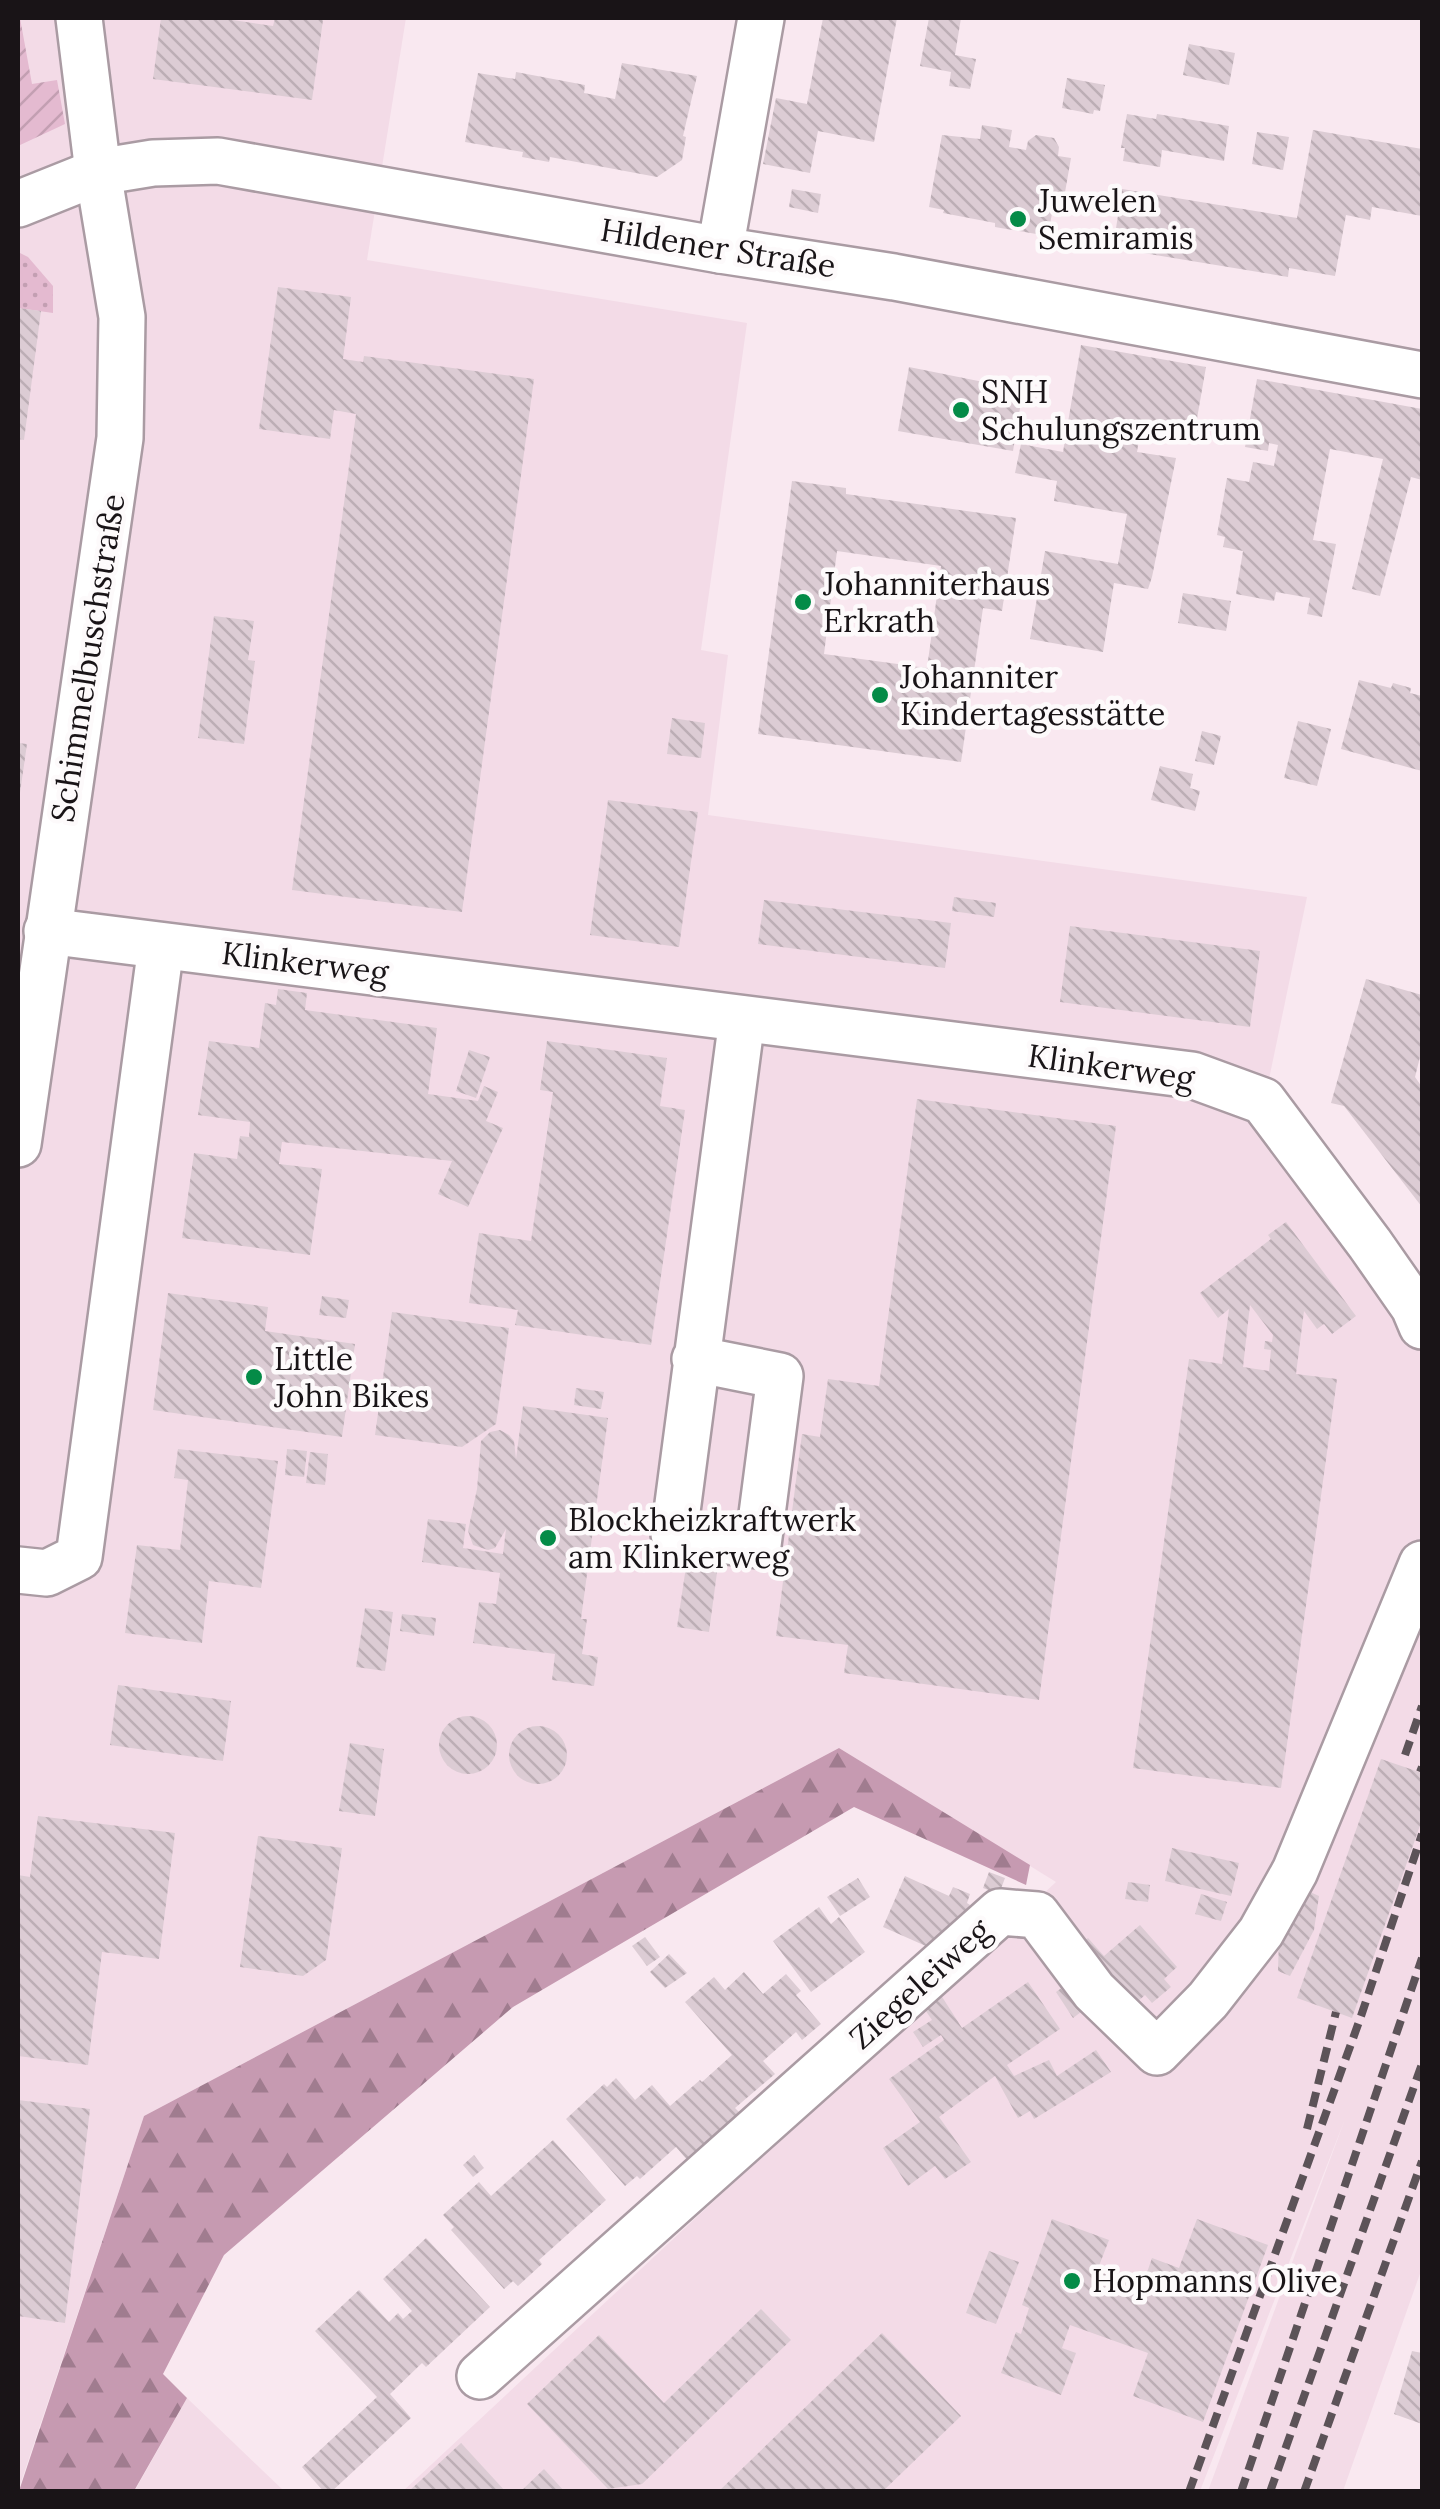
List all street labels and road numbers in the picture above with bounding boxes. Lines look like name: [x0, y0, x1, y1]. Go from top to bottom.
street label: Hildener Straße: [598, 209, 839, 286]
street label: Schimmelbuschstraße: [41, 491, 134, 825]
street label: Klinkerweg: [219, 932, 392, 993]
street label: Klinkerweg: [1025, 1035, 1198, 1099]
street label: Ziegeleiweg: [841, 1909, 1000, 2058]

